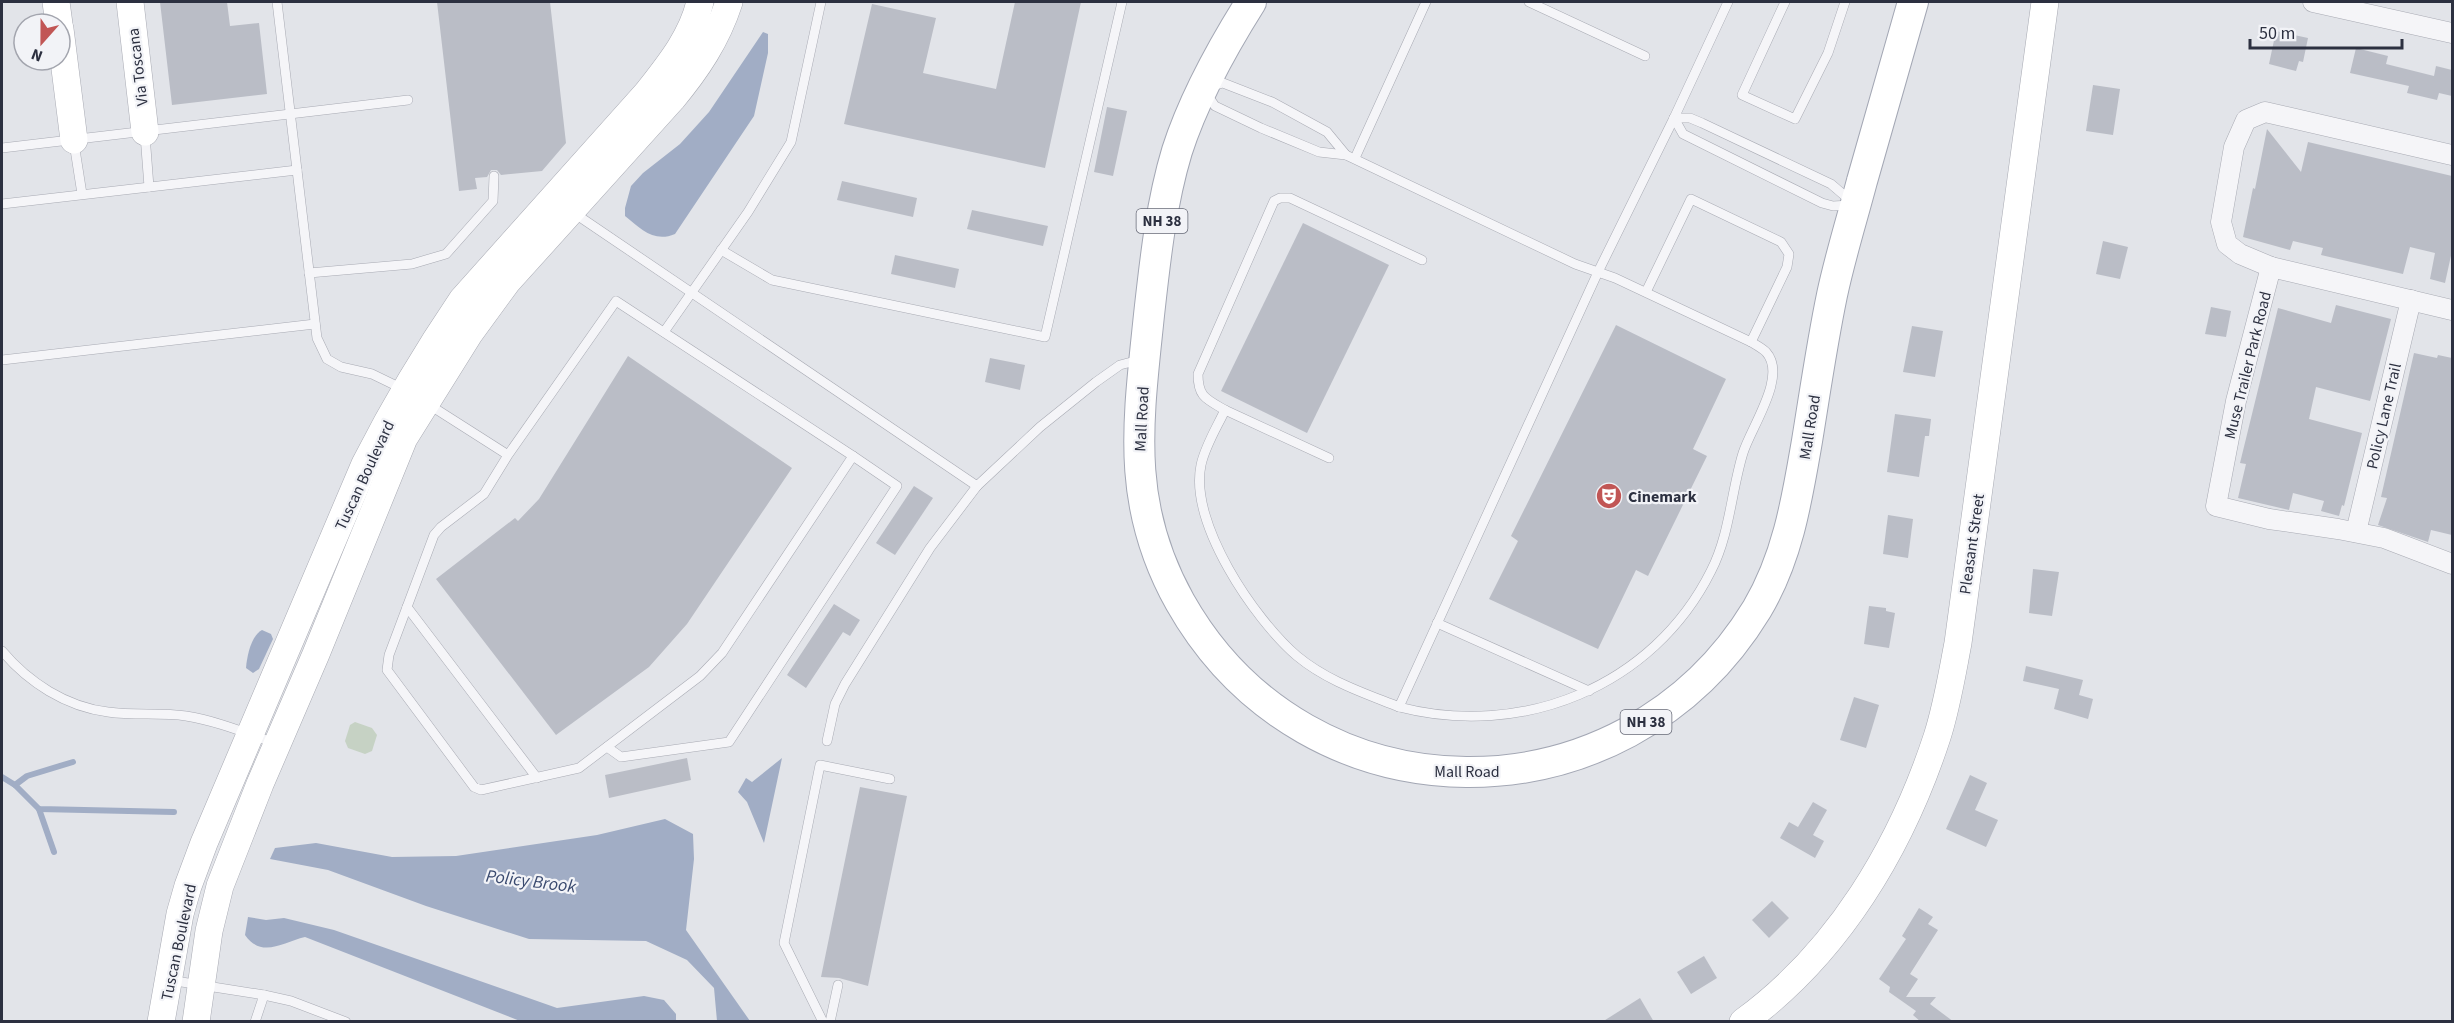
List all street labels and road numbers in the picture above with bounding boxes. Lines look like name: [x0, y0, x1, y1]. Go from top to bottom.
street label: Via Toscana: [122, 27, 154, 107]
road number: NH 38: [1136, 209, 1188, 233]
street label: Muse Trailer Park Road: [2219, 289, 2277, 441]
street label: Policy Lane Trail: [2361, 361, 2407, 471]
street label: Mall Road: [1129, 386, 1155, 452]
street label: Mall Road: [1794, 393, 1826, 461]
street label: Tuscan Boulevard: [330, 417, 400, 534]
street label: Pleasant Street: [1954, 492, 1990, 596]
road number: NH 38: [1620, 710, 1672, 734]
street label: Mall Road: [1434, 761, 1500, 783]
street label: Tuscan Boulevard: [156, 882, 202, 1003]

